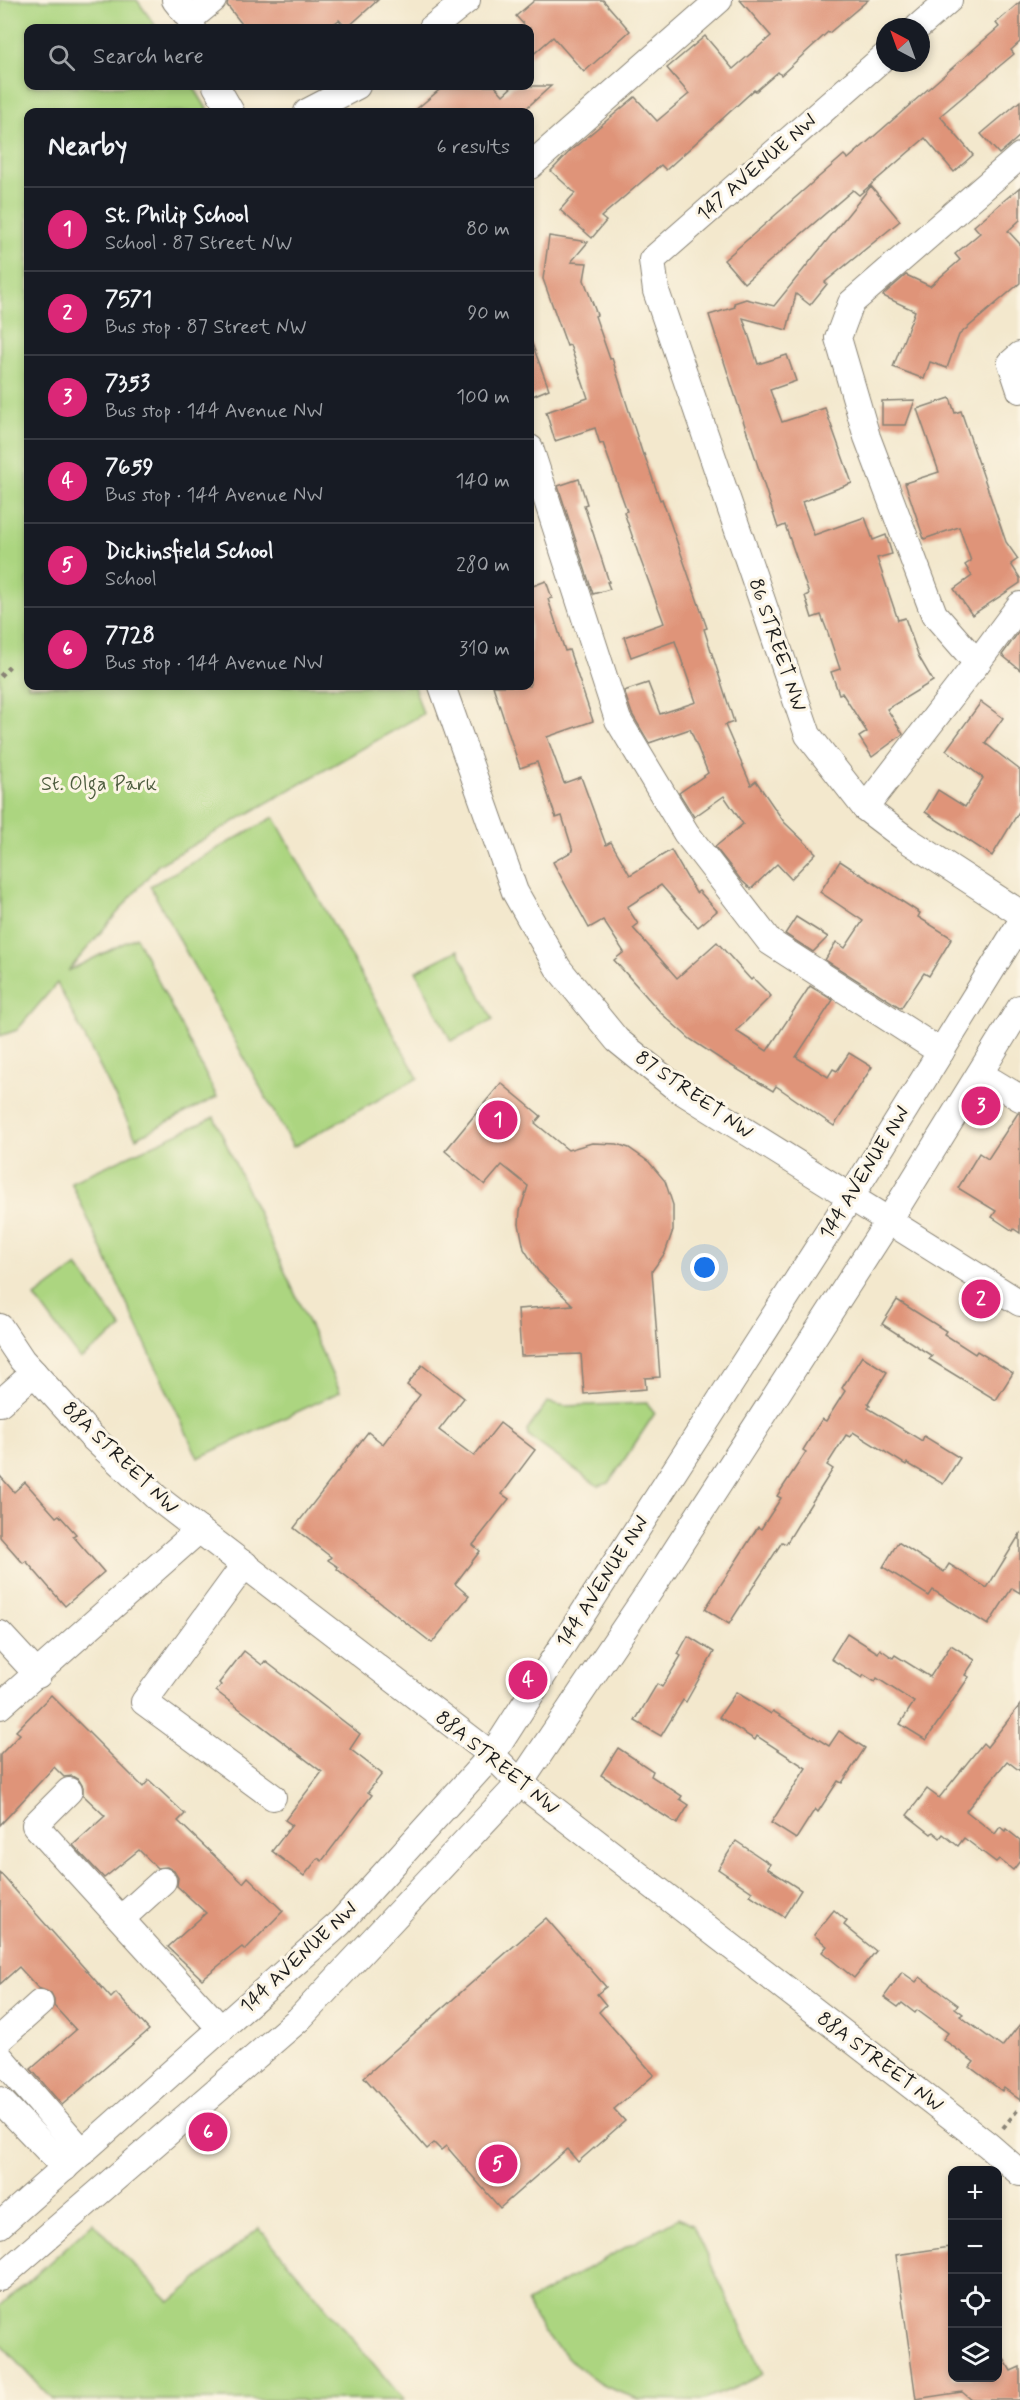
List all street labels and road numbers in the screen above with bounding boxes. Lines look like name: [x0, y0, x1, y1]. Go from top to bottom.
street label: 147 AVENUE NW: [691, 108, 823, 228]
street label: 86 STREET NW: [742, 575, 812, 715]
street label: 87 STREET NW: [630, 1044, 758, 1146]
street label: 144 AVENUE NW: [813, 1101, 917, 1244]
street label: 88A STREET NW: [56, 1395, 184, 1521]
street label: 144 AVENUE NW: [550, 1511, 656, 1653]
street label: 88A STREET NW: [429, 1705, 565, 1821]
street label: 144 AVENUE NW: [234, 1896, 364, 2020]
street label: 88A STREET NW: [811, 2005, 949, 2119]

